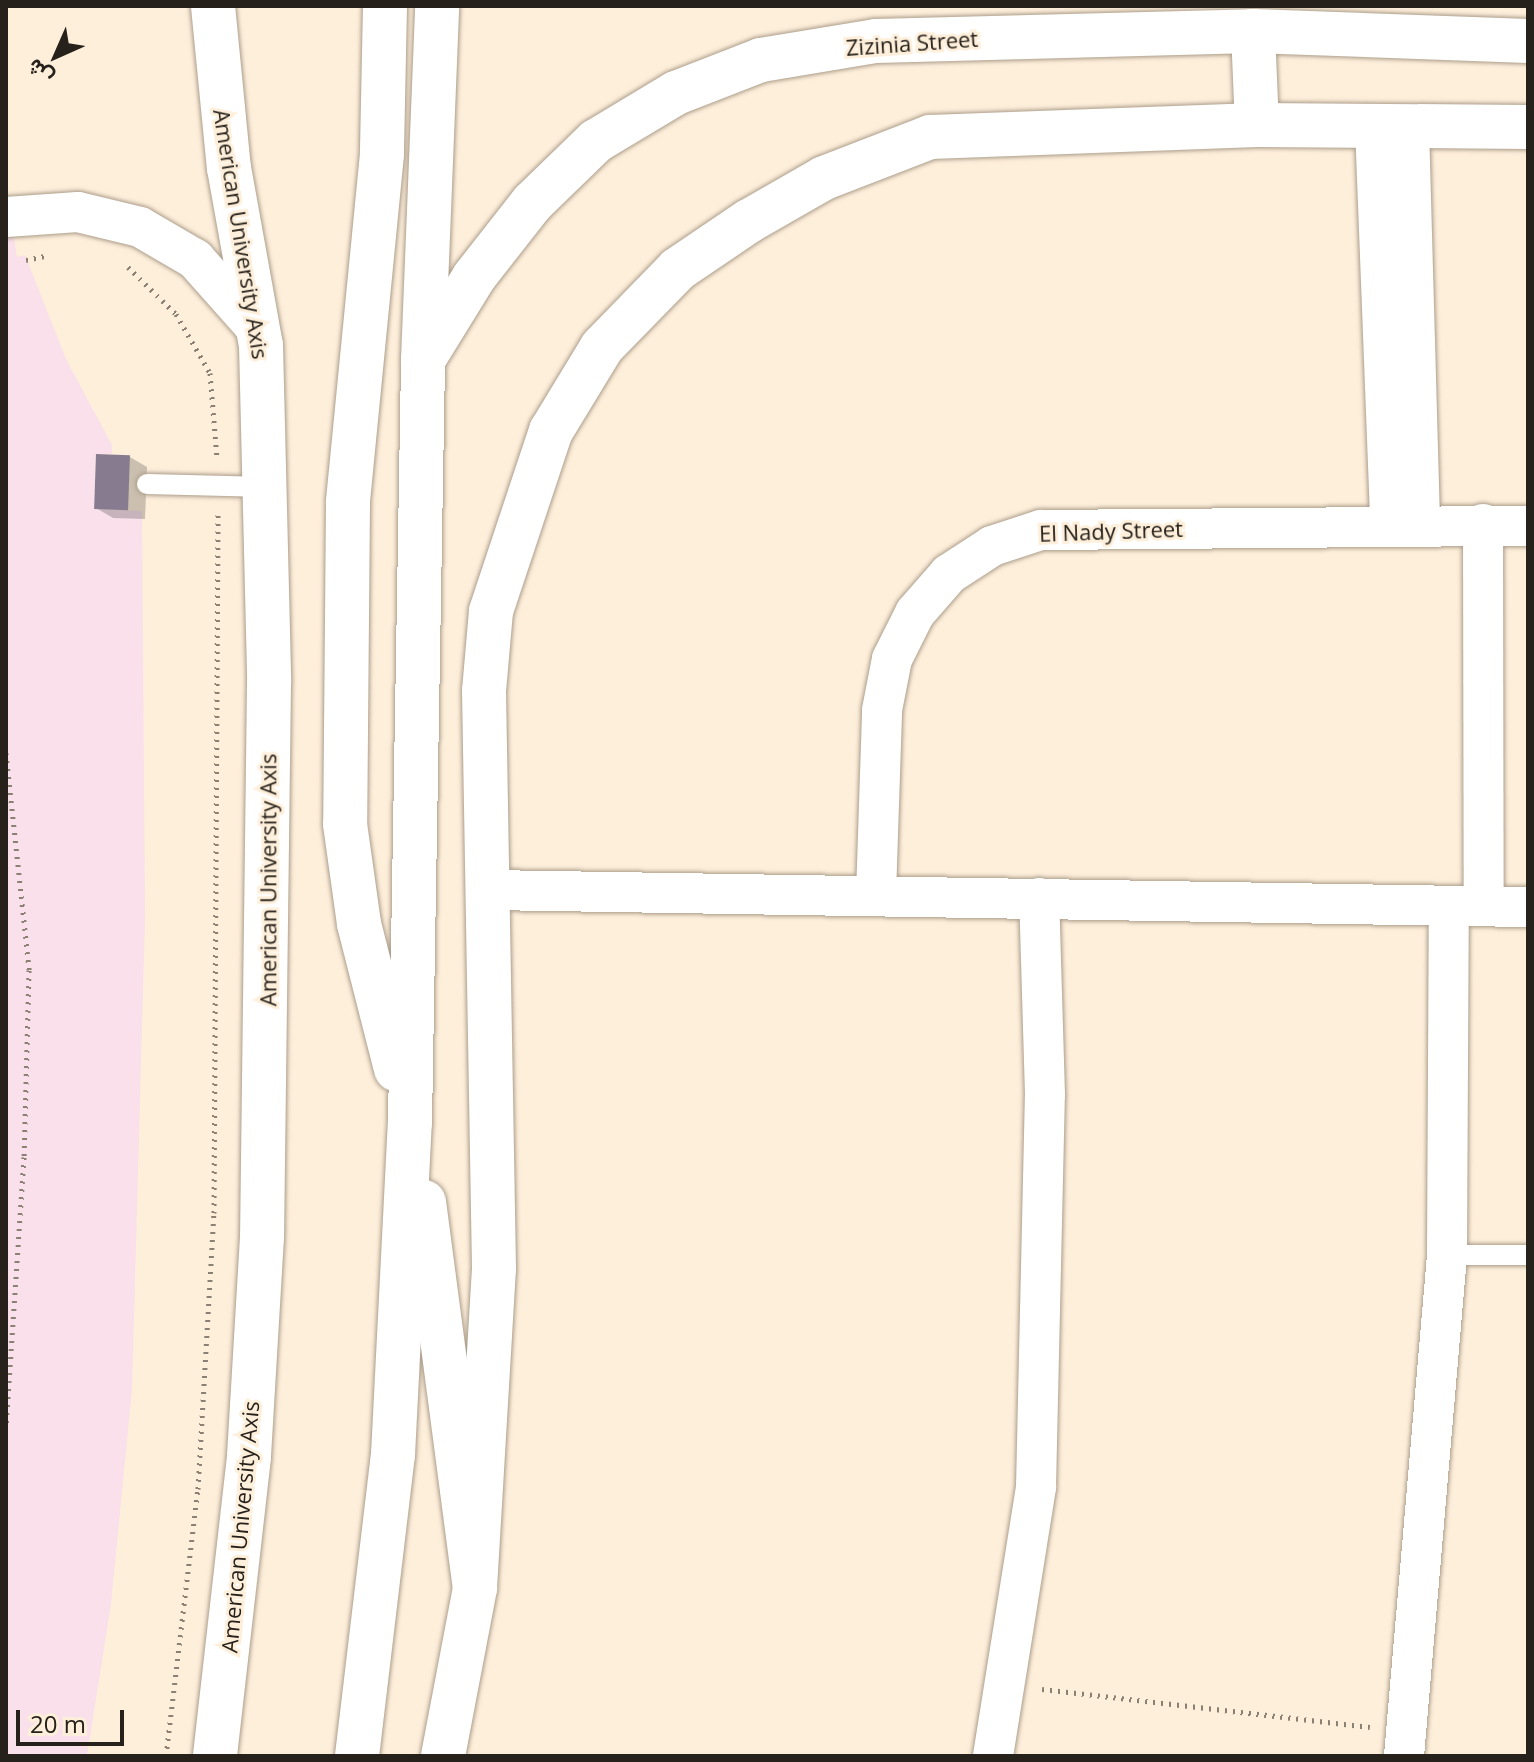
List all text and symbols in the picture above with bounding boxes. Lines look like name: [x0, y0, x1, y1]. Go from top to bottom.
north arrow: [16, 16, 96, 96]
street label: Zizinia Street: [845, 25, 979, 61]
text: ش: [19, 53, 59, 93]
street label: American University Axis: [208, 107, 274, 361]
street label: El Nady Street: [1039, 515, 1183, 547]
street label: American University Axis: [255, 754, 281, 1006]
street label: American University Axis: [216, 1400, 264, 1654]
scale bar: [20, 1694, 128, 1744]
text: 20 m: [30, 1707, 86, 1740]

